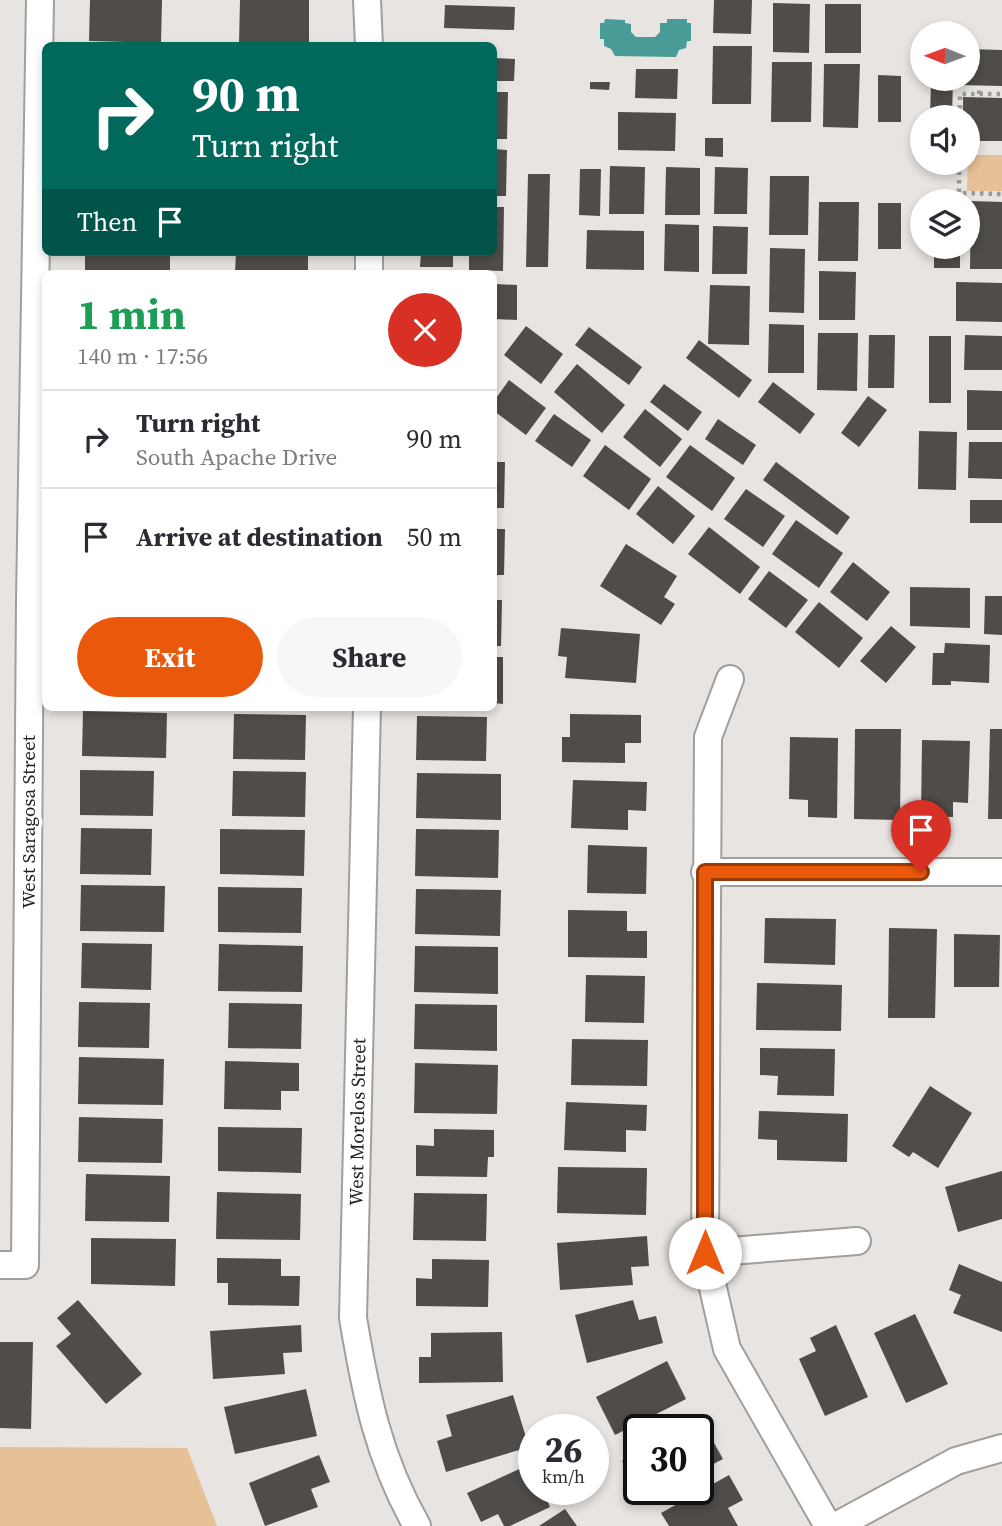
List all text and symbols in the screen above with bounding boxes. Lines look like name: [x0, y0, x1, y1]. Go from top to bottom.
north arrow: [910, 21, 980, 91]
map controls: [910, 21, 980, 259]
text: 90 m: [192, 60, 300, 127]
icon: right: [77, 70, 168, 161]
button: sound: [910, 105, 980, 175]
text: Turn right: [192, 124, 338, 168]
button: layers: [910, 189, 980, 259]
icon: arrive: [151, 203, 189, 241]
text: Then: [77, 204, 137, 240]
text: 1 min: [77, 285, 186, 343]
button: close: [388, 293, 462, 367]
text: 140 m · 17:56: [77, 340, 208, 372]
text: Turn right: [136, 405, 260, 441]
icon: right: [77, 420, 115, 458]
text: 90 m: [407, 421, 462, 457]
text: South Apache Drive: [136, 441, 337, 473]
icon: arrive: [77, 518, 115, 556]
text: Arrive at destination: [136, 519, 383, 555]
text: 50 m: [407, 519, 462, 555]
button: Exit: [77, 617, 263, 697]
button: Share: [277, 617, 462, 697]
street label: West Saragosa Street: [15, 734, 41, 909]
pin: [891, 800, 951, 872]
icon: arrive: [902, 811, 940, 849]
street label: West Morelos Street: [343, 1037, 371, 1206]
position arrow: [668, 1216, 742, 1290]
speed limit sign: 30: [623, 1414, 714, 1505]
text: 26: [545, 1426, 582, 1474]
text: km/h: [542, 1464, 585, 1489]

